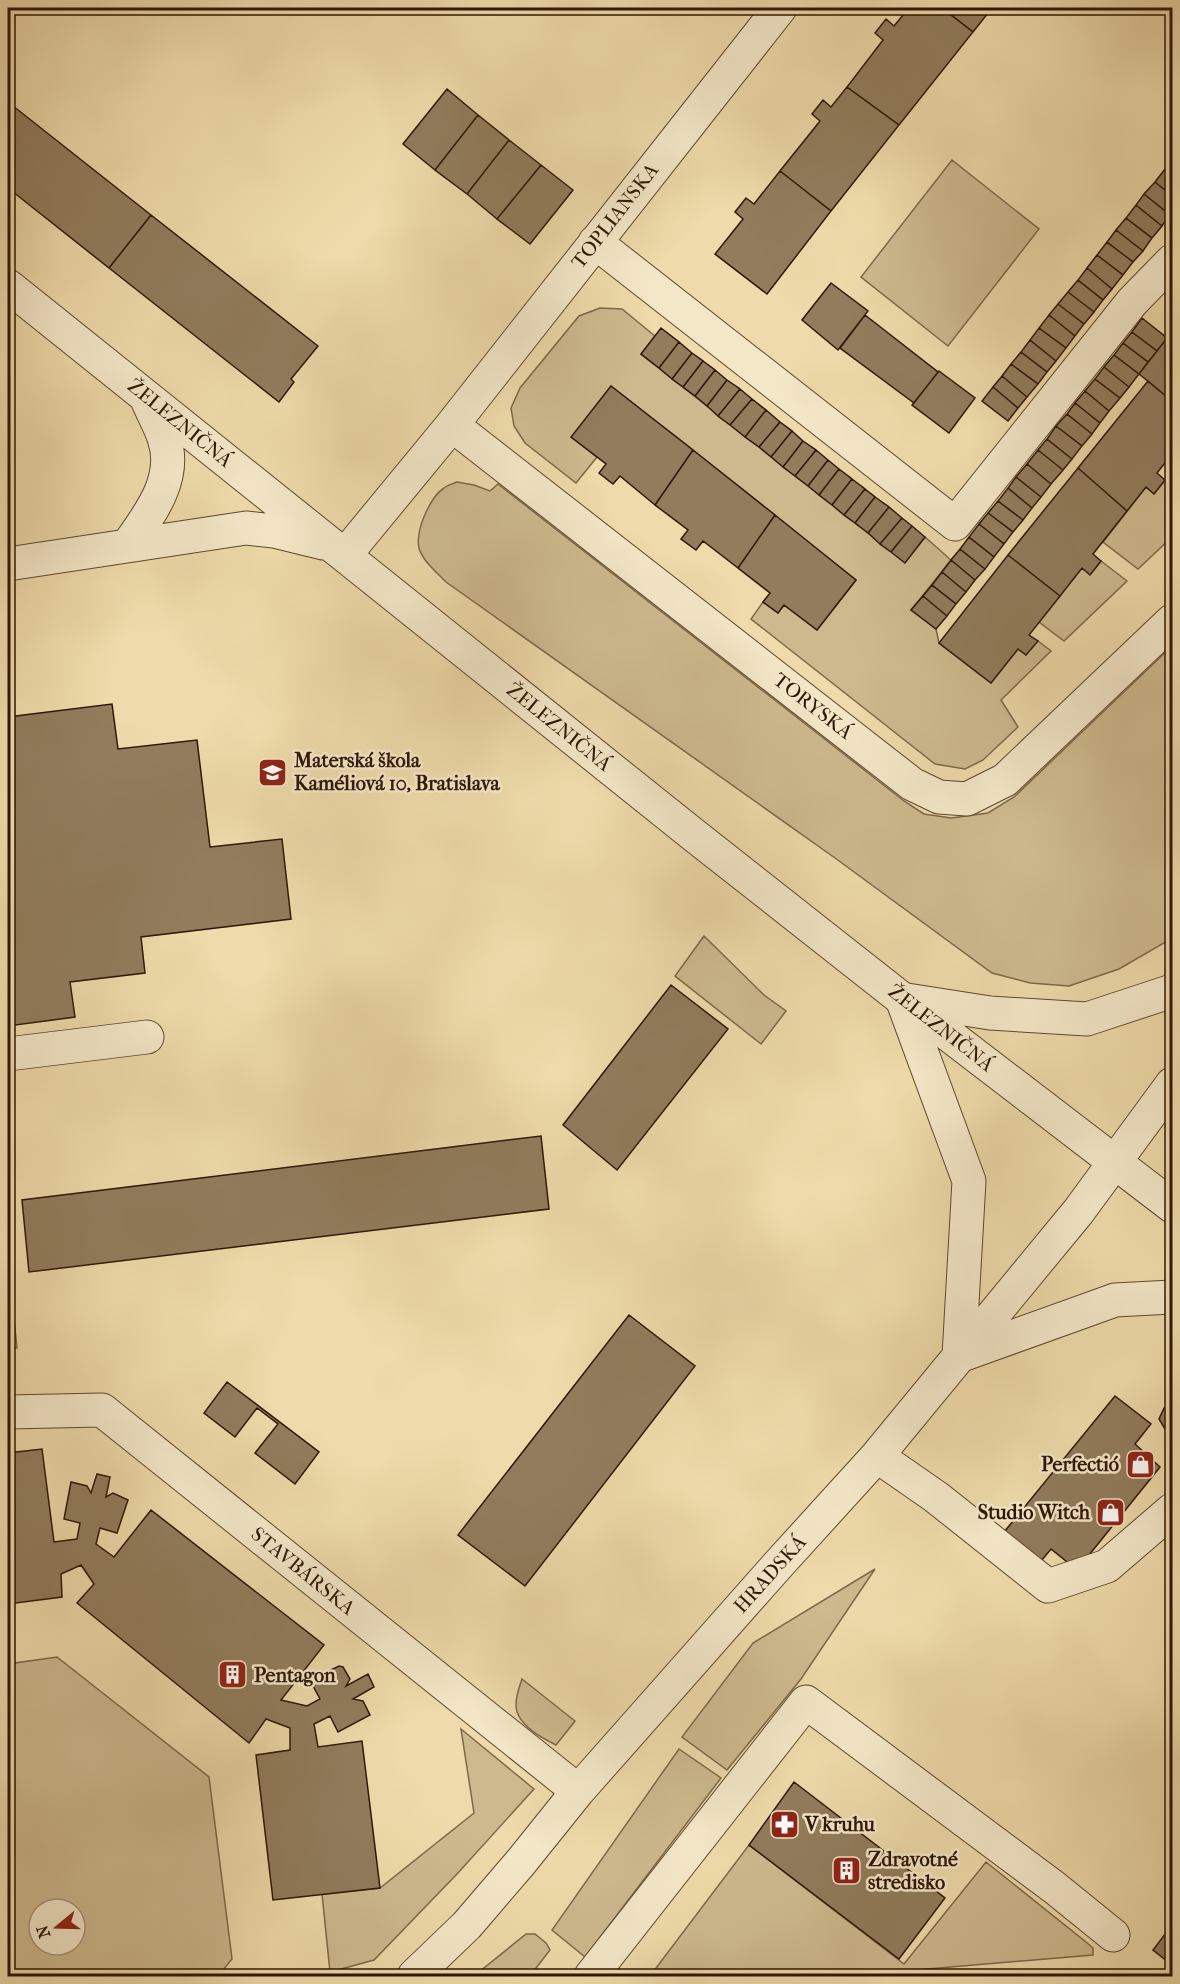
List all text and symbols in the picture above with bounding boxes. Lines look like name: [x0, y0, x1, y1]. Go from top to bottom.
street label: TOPLIANSKA: [567, 158, 664, 273]
street label: ŽELEZNIČNÁ: [123, 373, 238, 473]
street label: TORYSKÁ: [769, 667, 858, 745]
street label: ŽELEZNIČNÁ: [502, 677, 617, 777]
place label: Materská škola Kaméliová 10, Bratislava: [293, 749, 501, 795]
school or university icon: Materská škola Kaméliová 10, Bratislava: [257, 756, 289, 788]
street label: ŽELEZNIČNÁ: [884, 979, 1000, 1077]
shop icon: Perfectió: [1124, 1448, 1156, 1480]
place label: Perfectió: [1041, 1453, 1119, 1476]
shop icon: Studio Witch: [1095, 1496, 1127, 1528]
place label: Studio Witch: [978, 1501, 1091, 1524]
street label: STAVBÁRSKA: [247, 1522, 361, 1620]
street label: HRADSKÁ: [728, 1529, 811, 1618]
building icon: Pentagon: [217, 1659, 249, 1691]
place label: Pentagon: [254, 1664, 336, 1687]
pharmacy icon: V kruhu: [768, 1808, 800, 1840]
place label: V kruhu: [804, 1813, 876, 1836]
place label: Zdravotné stredisko: [868, 1848, 958, 1894]
building icon: Zdravotné stredisko: [831, 1855, 863, 1887]
north arrow: [27, 1897, 87, 1957]
text: N: [32, 1922, 54, 1941]

